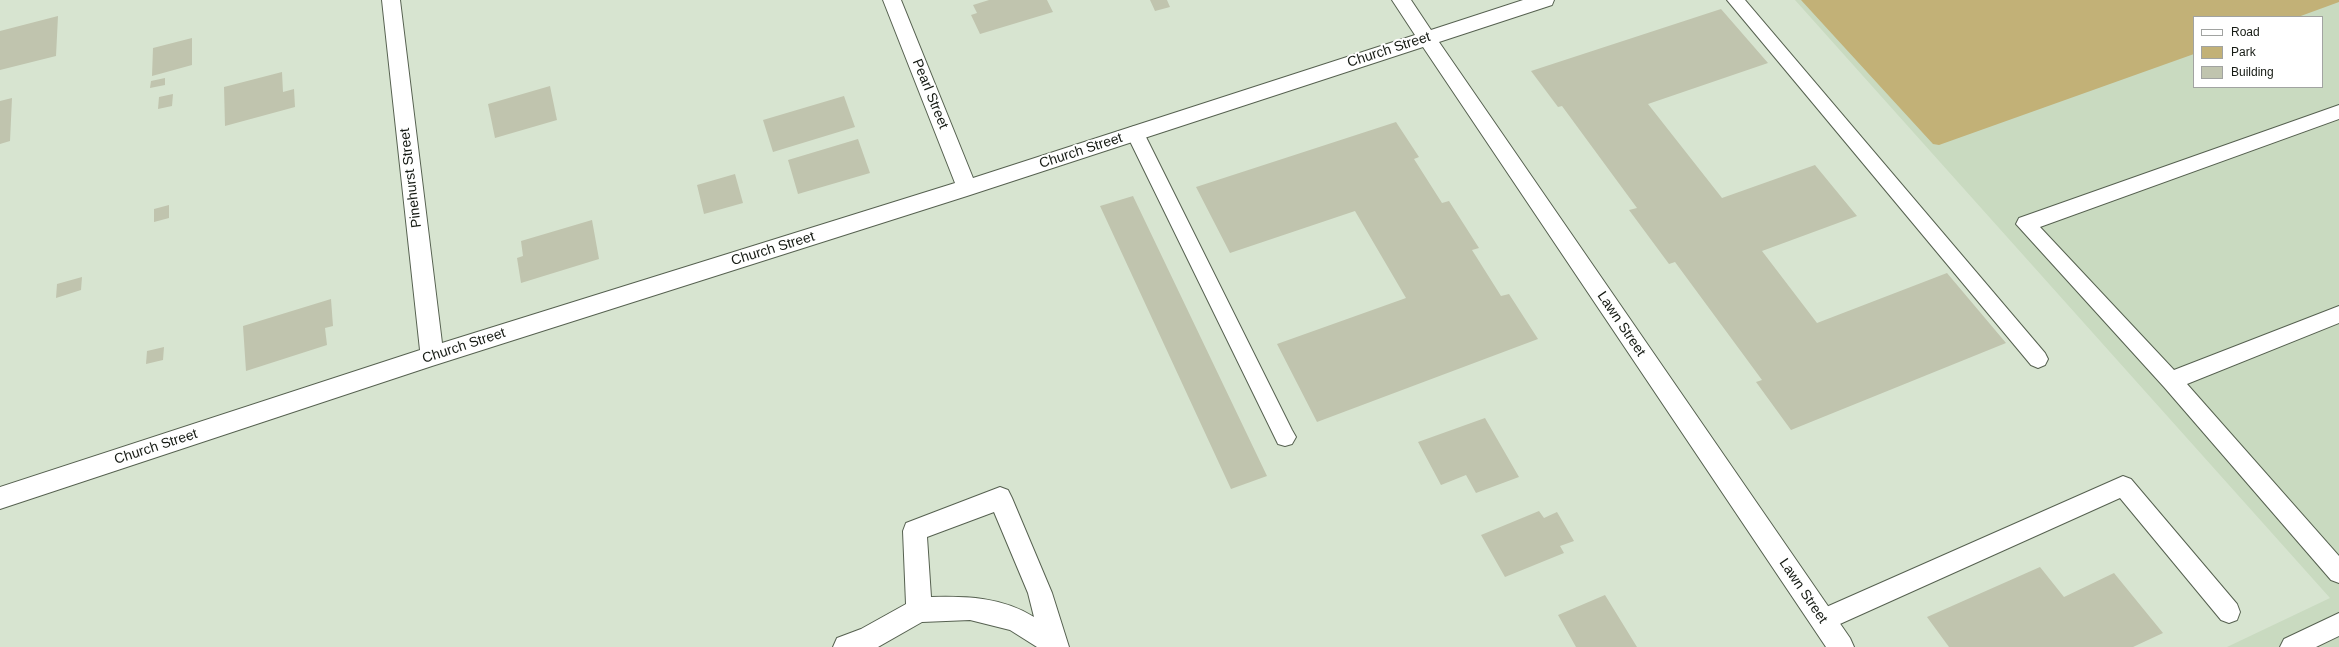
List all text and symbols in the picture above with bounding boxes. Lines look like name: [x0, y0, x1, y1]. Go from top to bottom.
legend: [2193, 16, 2323, 88]
text: Road: [2231, 25, 2260, 39]
street label: Church Street: [1345, 29, 1433, 71]
text: Park: [2231, 45, 2256, 59]
street label: Pearl Street: [908, 57, 952, 131]
text: Building: [2231, 65, 2274, 79]
street label: Pinehurst Street: [397, 127, 425, 229]
street label: Church Street: [1037, 130, 1125, 172]
street label: Church Street: [729, 228, 817, 270]
street label: Lawn Street: [1593, 288, 1649, 360]
street label: Church Street: [420, 325, 508, 367]
street label: Church Street: [112, 426, 200, 468]
street label: Lawn Street: [1775, 555, 1831, 627]

